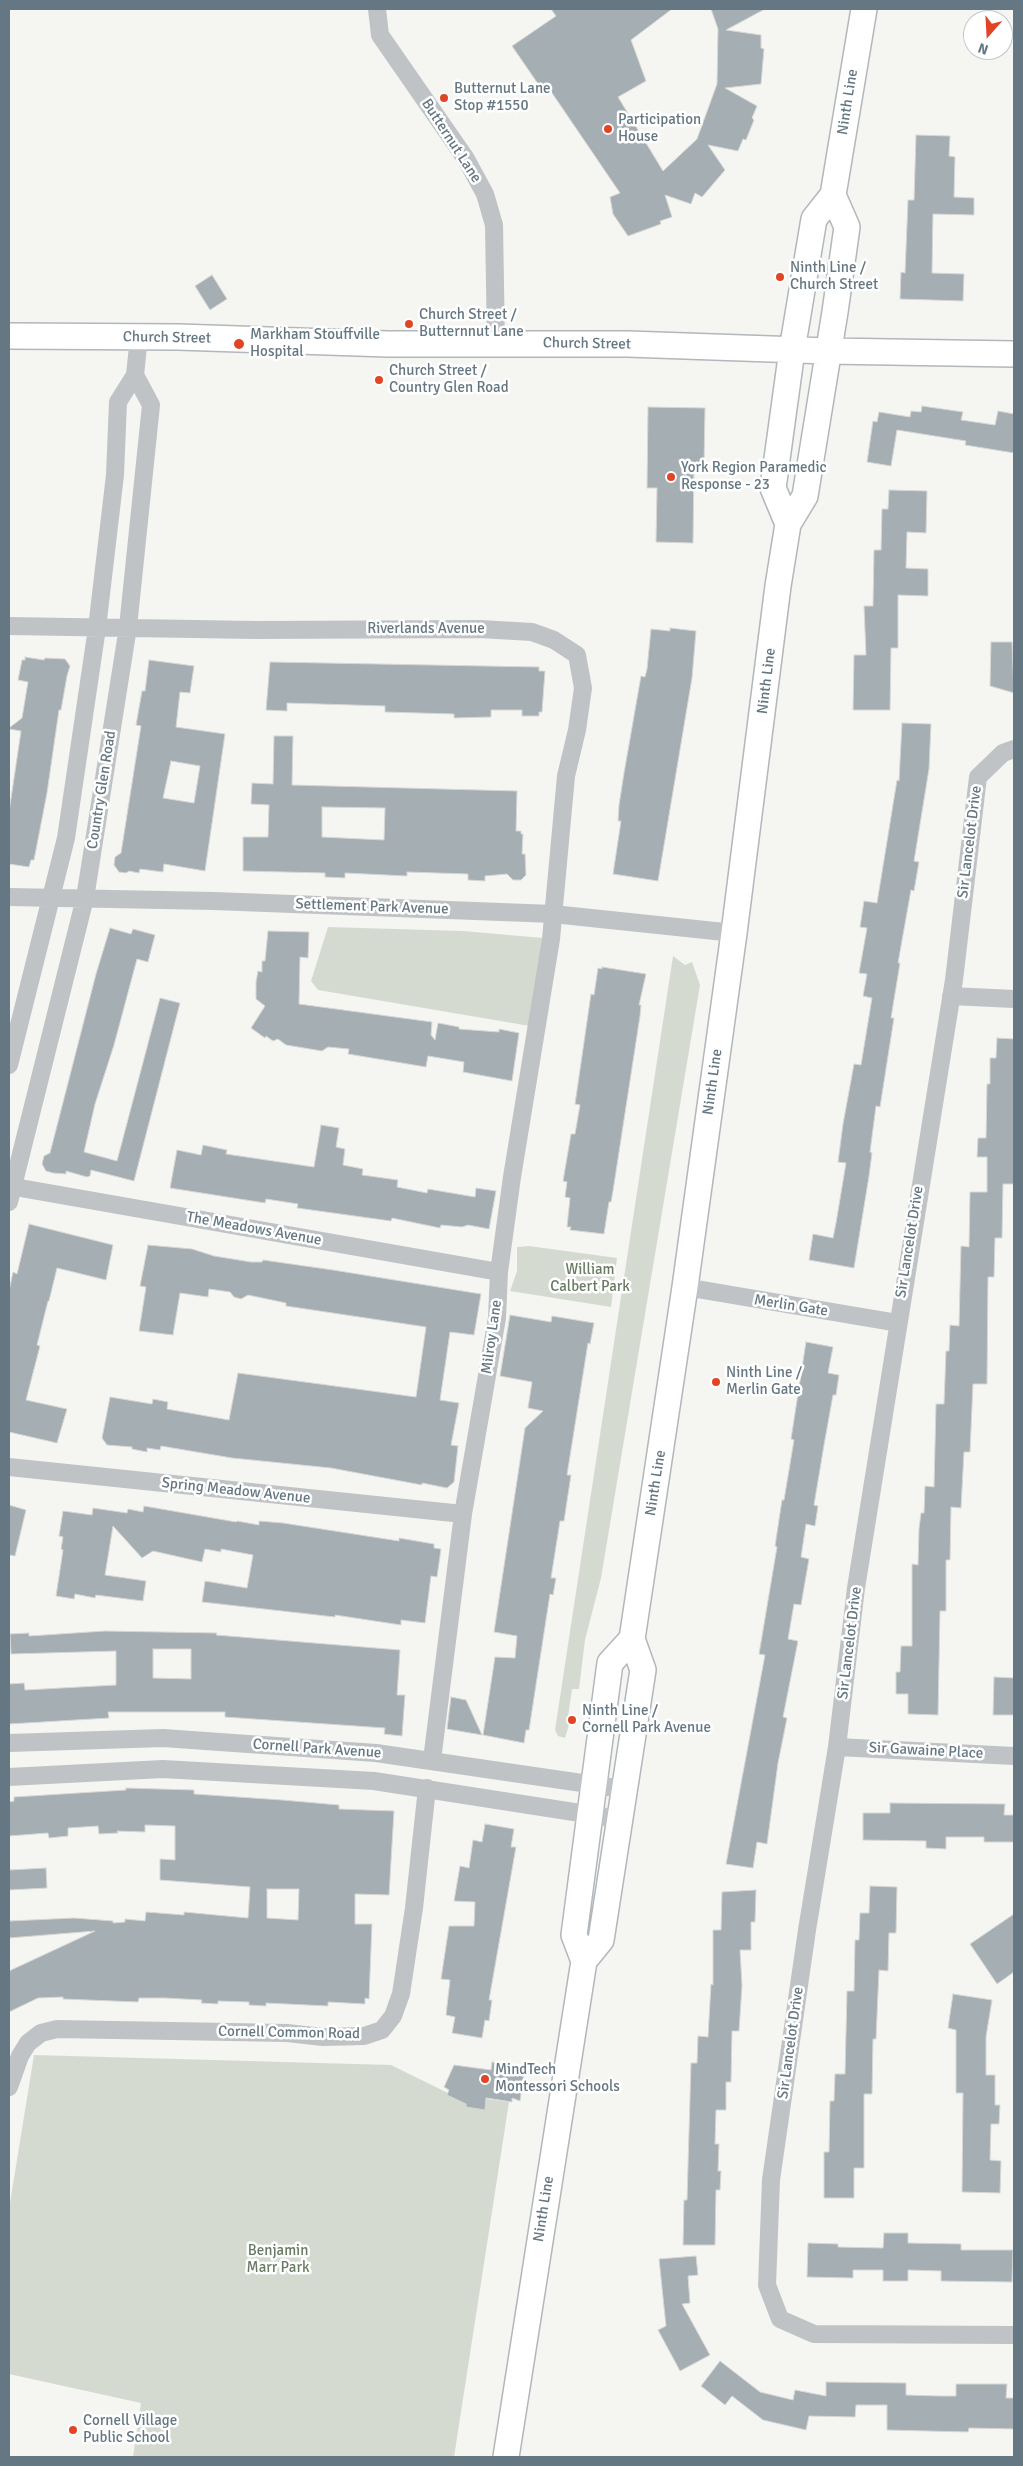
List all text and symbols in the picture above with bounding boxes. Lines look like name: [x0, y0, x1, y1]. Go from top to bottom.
north arrow: [963, 10, 1013, 60]
text: N: [976, 39, 991, 58]
street label: Ninth Line: [834, 68, 862, 136]
place label: Butternut Lane Stop #1550: [454, 80, 551, 115]
marker: Butternut Lane Stop #1550: [438, 92, 450, 104]
street label: Butternut Lane: [417, 96, 485, 186]
place label: Participation House: [618, 111, 701, 146]
marker: Participation House: [602, 123, 614, 135]
place label: Ninth Line / Church Street: [790, 259, 878, 294]
marker: Ninth Line / Church Street: [774, 271, 786, 283]
place label: Church Street / Butternnut Lane: [419, 306, 524, 341]
marker: Church Street / Butternnut Lane: [403, 318, 415, 330]
place label: Markham Stouffville Hospital: [250, 326, 380, 361]
street label: Church Street: [123, 328, 211, 348]
street label: Church Street: [543, 334, 631, 354]
marker: Markham Stouffville Hospital: [232, 337, 246, 351]
place label: Church Street / Country Glen Road: [389, 362, 509, 397]
marker: Church Street / Country Glen Road: [373, 374, 385, 386]
place label: York Region Paramedic Response - 23: [681, 459, 827, 494]
marker: York Region Paramedic Response - 23: [665, 471, 677, 483]
street label: Riverlands Avenue: [367, 620, 485, 638]
street label: Ninth Line: [754, 647, 780, 715]
street label: Country Glen Road: [84, 730, 120, 850]
street label: Sir Lancelot Drive: [954, 785, 986, 899]
street label: Settlement Park Avenue: [295, 895, 449, 919]
street label: Ninth Line: [699, 1048, 727, 1116]
street label: Sir Lancelot Drive: [892, 1185, 928, 1299]
street label: The Meadows Avenue: [185, 1208, 323, 1250]
park label: William Calbert Park: [550, 1261, 630, 1296]
street label: Merlin Gate: [753, 1291, 829, 1321]
street label: Milroy Lane: [478, 1299, 506, 1375]
place label: Ninth Line / Merlin Gate: [726, 1364, 802, 1399]
marker: Ninth Line / Merlin Gate: [710, 1376, 722, 1388]
street label: Ninth Line: [642, 1449, 670, 1517]
street label: Spring Meadow Avenue: [161, 1474, 311, 1508]
street label: Sir Lancelot Drive: [834, 1586, 866, 1700]
place label: Ninth Line / Cornell Park Avenue: [582, 1702, 711, 1737]
marker: Ninth Line / Cornell Park Avenue: [566, 1714, 578, 1726]
street label: Cornell Park Avenue: [252, 1736, 382, 1762]
street label: Sir Gawaine Place: [868, 1739, 984, 1763]
street label: Sir Lancelot Drive: [774, 1986, 808, 2100]
street label: Cornell Common Road: [218, 2023, 360, 2043]
place label: MindTech Montessori Schools: [495, 2061, 620, 2096]
marker: MindTech Montessori Schools: [479, 2073, 491, 2085]
street label: Ninth Line: [530, 2175, 558, 2243]
park label: Benjamin Marr Park: [247, 2242, 309, 2277]
place label: Cornell Village Public School: [83, 2412, 177, 2447]
marker: Cornell Village Public School: [67, 2424, 79, 2436]

